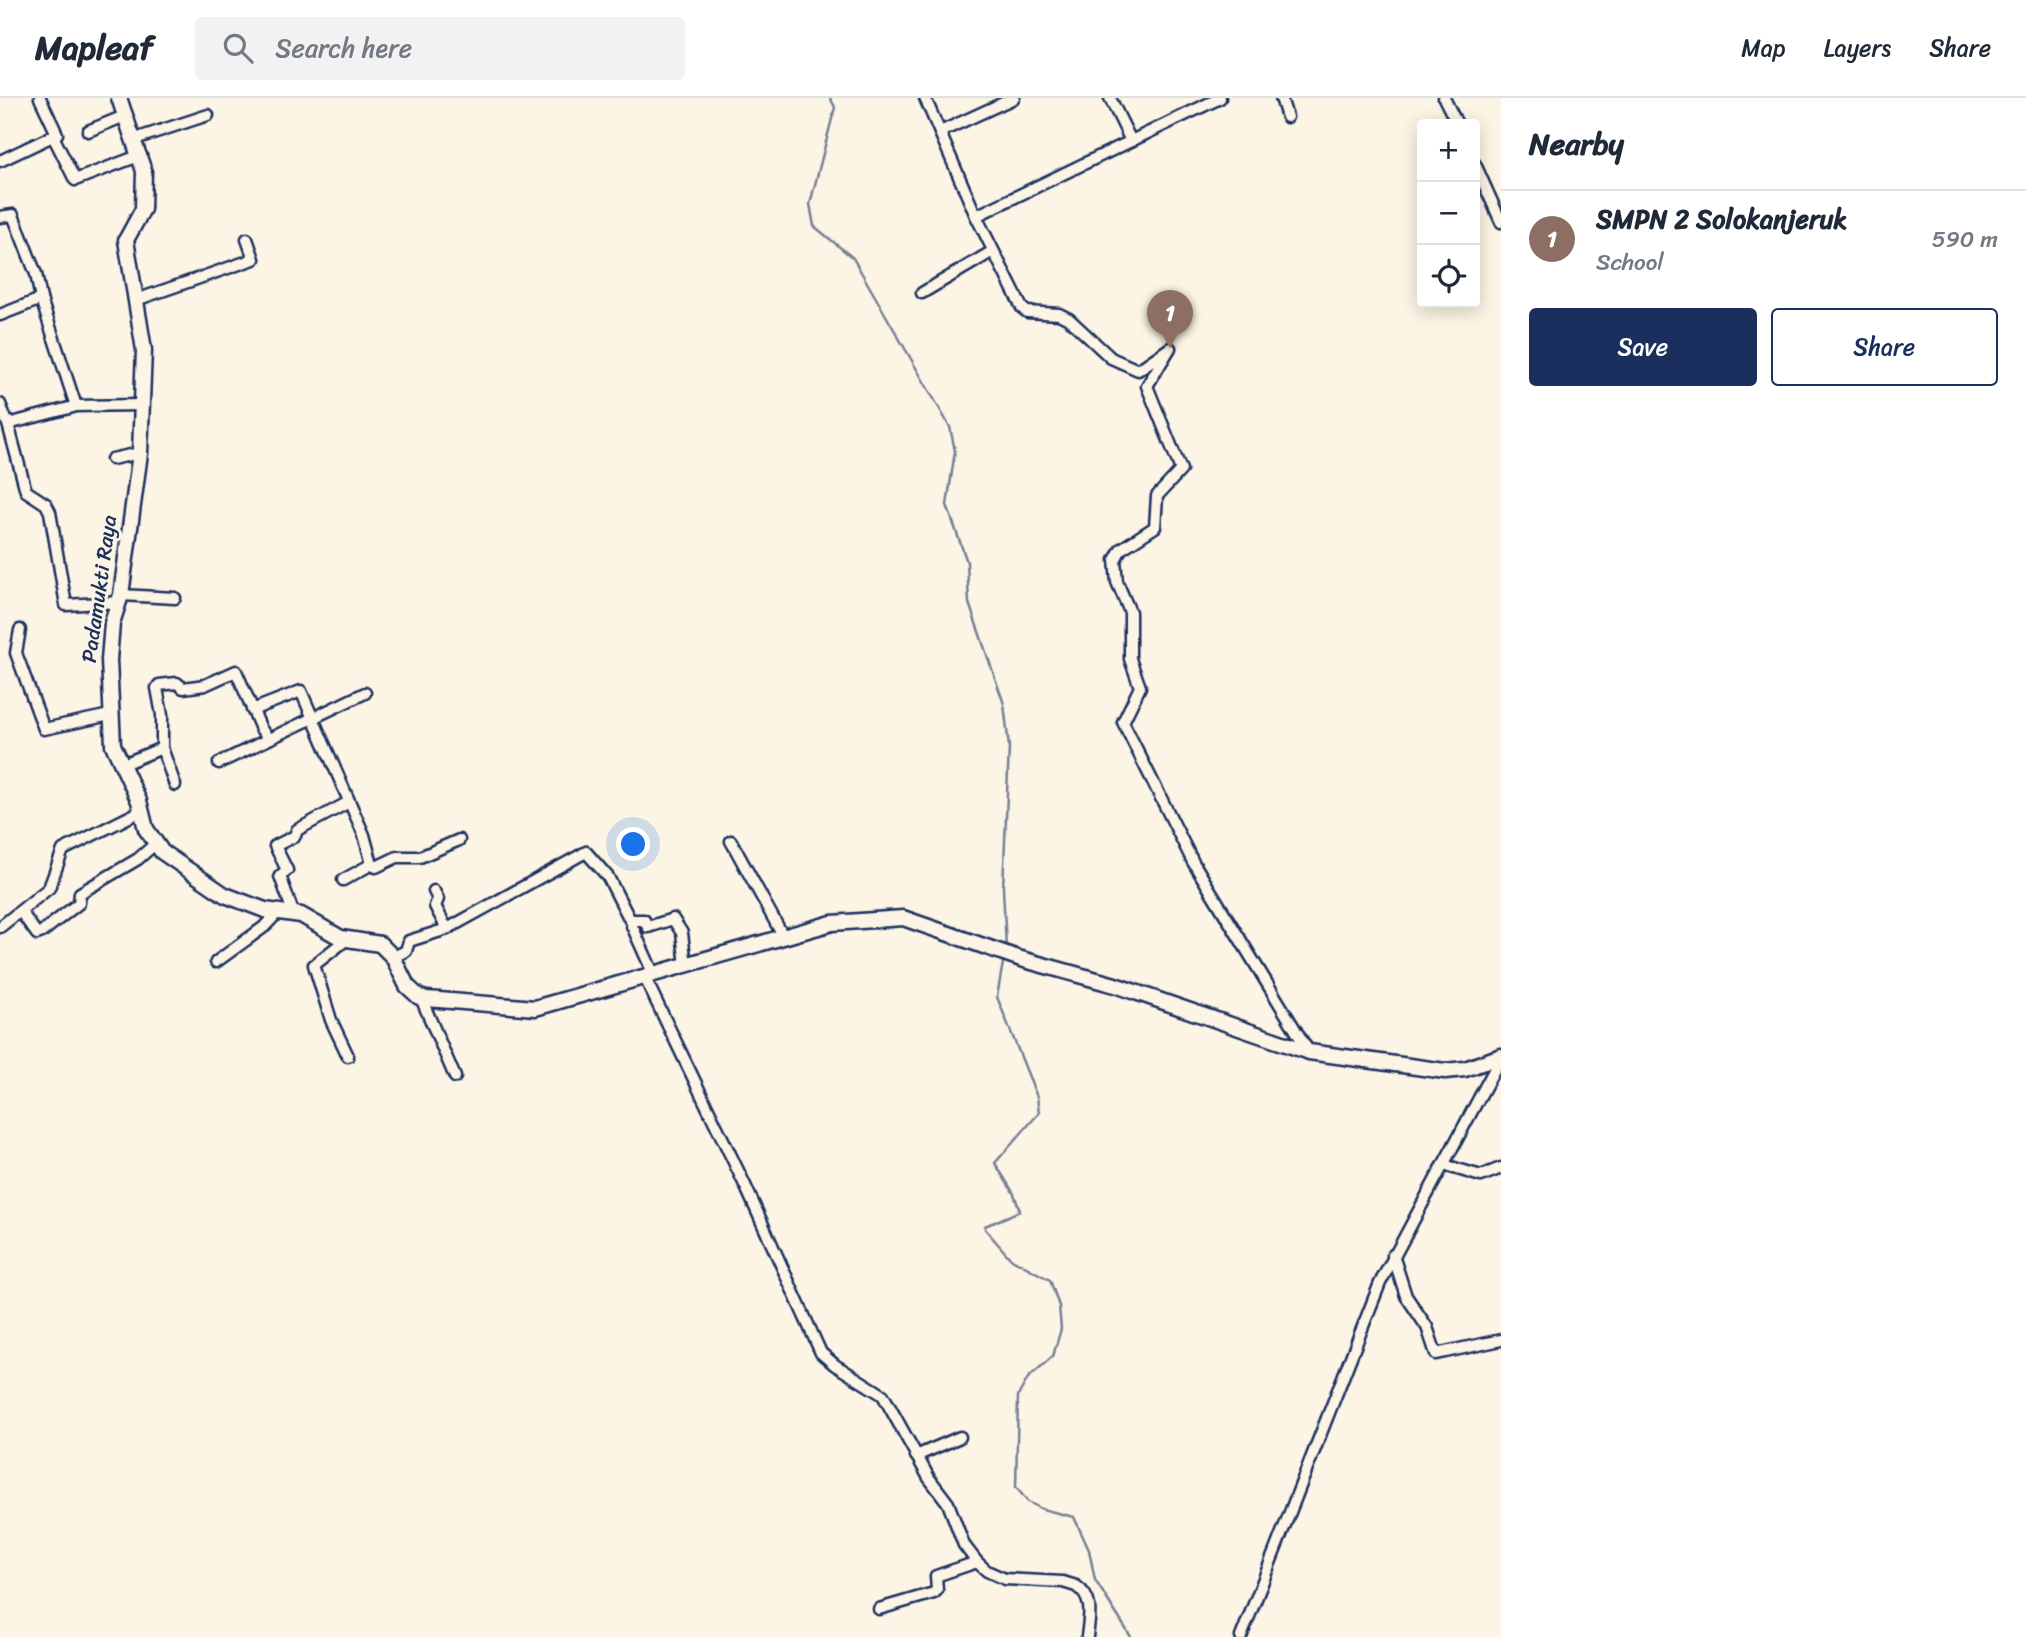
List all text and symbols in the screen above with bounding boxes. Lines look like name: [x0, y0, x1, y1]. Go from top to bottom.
search box: [195, 17, 685, 80]
text: Mapleaf: [35, 19, 153, 77]
text: Search here: [275, 25, 412, 71]
text: Map: [1741, 27, 1786, 69]
text: Layers: [1824, 27, 1891, 69]
text: Share: [1929, 27, 1991, 69]
icon: search: [219, 29, 257, 67]
text: Nearby: [1529, 117, 1624, 171]
map controls: [1417, 119, 1480, 308]
button: +: [1417, 119, 1480, 182]
button: −: [1417, 182, 1480, 245]
text: SMPN 2 Solokanjeruk: [1596, 196, 1847, 242]
text: 1: [1547, 219, 1557, 260]
text: 590 m: [1932, 219, 1998, 260]
text: School: [1596, 242, 1664, 283]
button: locate: [1417, 245, 1480, 308]
pin: 1: [1147, 290, 1193, 348]
button: Save: [1529, 308, 1757, 386]
button: Share: [1771, 308, 1998, 386]
street label: Padamukti Raya: [70, 512, 128, 665]
your location: [616, 827, 650, 861]

